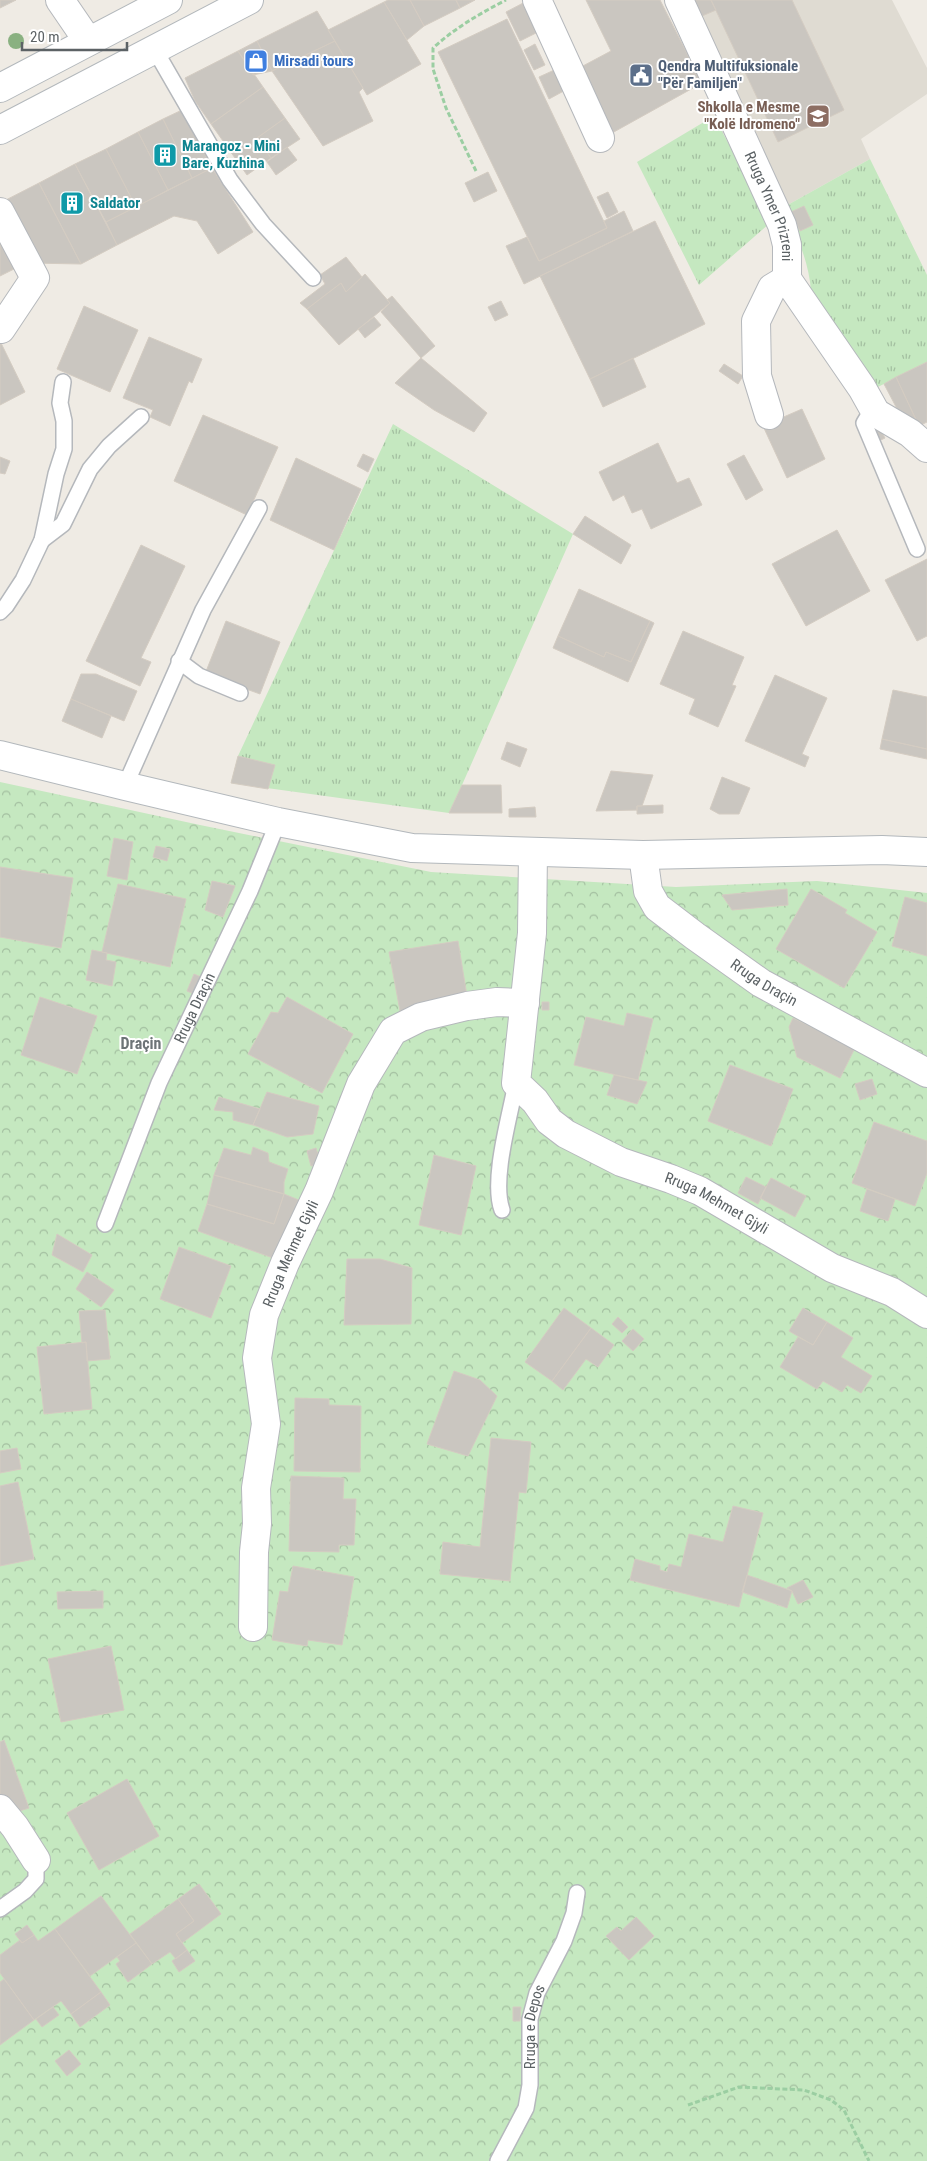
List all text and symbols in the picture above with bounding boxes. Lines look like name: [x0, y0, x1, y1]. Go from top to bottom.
scale bar: [22, 20, 128, 52]
text: 20 m: [30, 28, 60, 46]
shop icon: Mirsadi tours: [243, 48, 269, 74]
place label: Mirsadi tours: [274, 52, 354, 70]
place label: Qendra Multifuksionale "Për Familjen": [658, 57, 798, 92]
public building icon: Qendra Multifuksionale "Për Familjen": [628, 62, 654, 88]
place label: Shkolla e Mesme "Kolë Idromeno": [698, 98, 800, 133]
school or university icon: Shkolla e Mesme "Kolë Idromeno": [805, 103, 831, 129]
place label: Marangoz - Mini Bare, Kuzhina: [182, 137, 280, 172]
building icon: Marangoz - Mini Bare, Kuzhina: [152, 142, 178, 168]
street label: Rruga Ymer Prizreni: [741, 149, 796, 261]
building icon: Saldator: [59, 190, 85, 216]
place label: Saldator: [90, 194, 140, 212]
street label: Rruga Draçin: [727, 955, 801, 1010]
street label: Rruga Draçin: [170, 970, 219, 1046]
district label: Draçin: [121, 1034, 162, 1053]
street label: Rruga Mehmet Gjyli: [662, 1169, 772, 1238]
street label: Rruga Mehmet Gjyli: [259, 1197, 322, 1310]
street label: Rruga e Depos: [521, 1981, 549, 2069]

